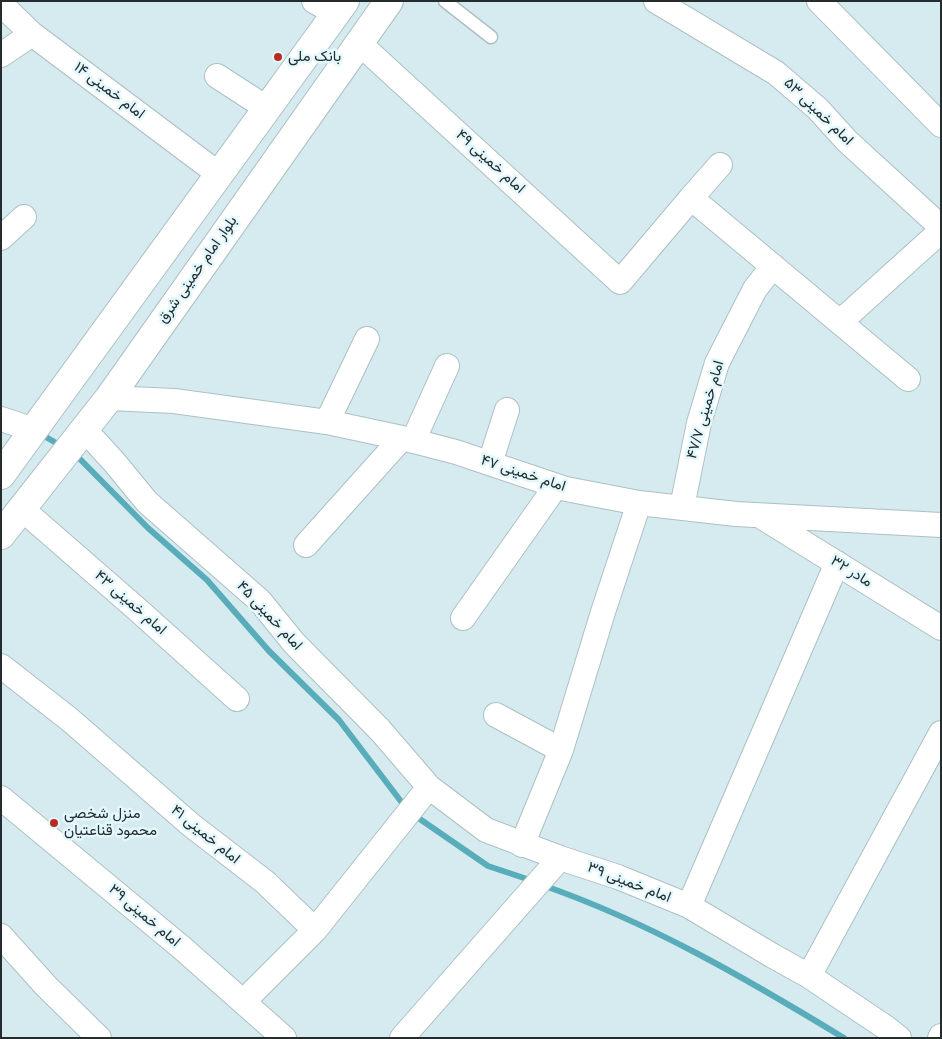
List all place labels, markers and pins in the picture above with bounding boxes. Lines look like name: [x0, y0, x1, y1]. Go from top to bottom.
place label: بانک ملی: [288, 48, 341, 66]
marker: بانک ملی: [272, 51, 284, 63]
place label: منزل شخصی محمود قناعتیان: [64, 805, 157, 840]
marker: منزل شخصی محمود قناعتیان: [48, 817, 60, 829]

